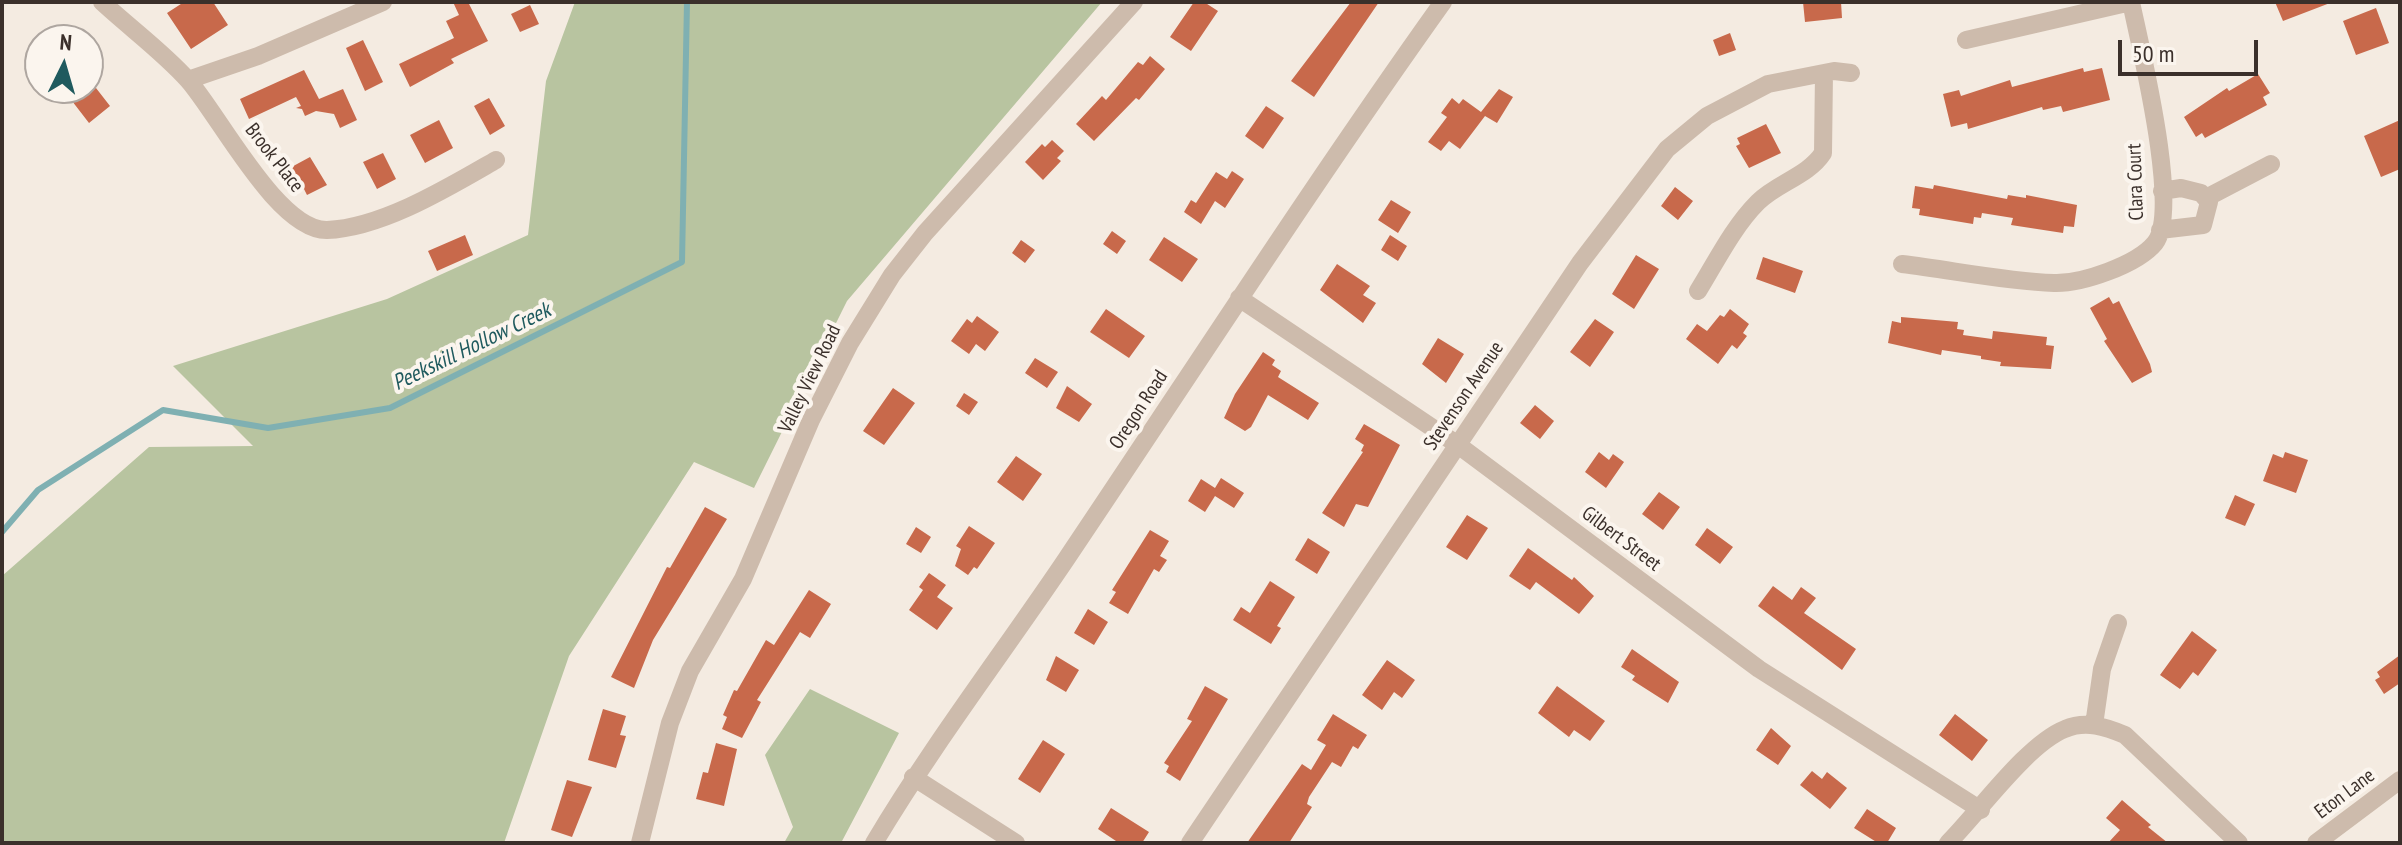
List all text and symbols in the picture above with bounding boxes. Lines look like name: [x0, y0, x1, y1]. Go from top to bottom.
north arrow: [24, 24, 104, 104]
scale bar: [2122, 24, 2262, 74]
text: N: [59, 28, 73, 57]
text: 50 m: [2132, 38, 2174, 69]
street label: Brook Place: [240, 119, 308, 197]
street label: Clara Court: [2123, 143, 2149, 221]
water label: Peekskill Hollow Creek: [389, 297, 555, 397]
street label: Valley View Road: [774, 321, 846, 437]
street label: Stevenson Avenue: [1419, 337, 1509, 455]
street label: Oregon Road: [1105, 366, 1173, 454]
street label: Gilbert Street: [1577, 501, 1665, 577]
street label: Eton Lane: [2310, 764, 2380, 824]

